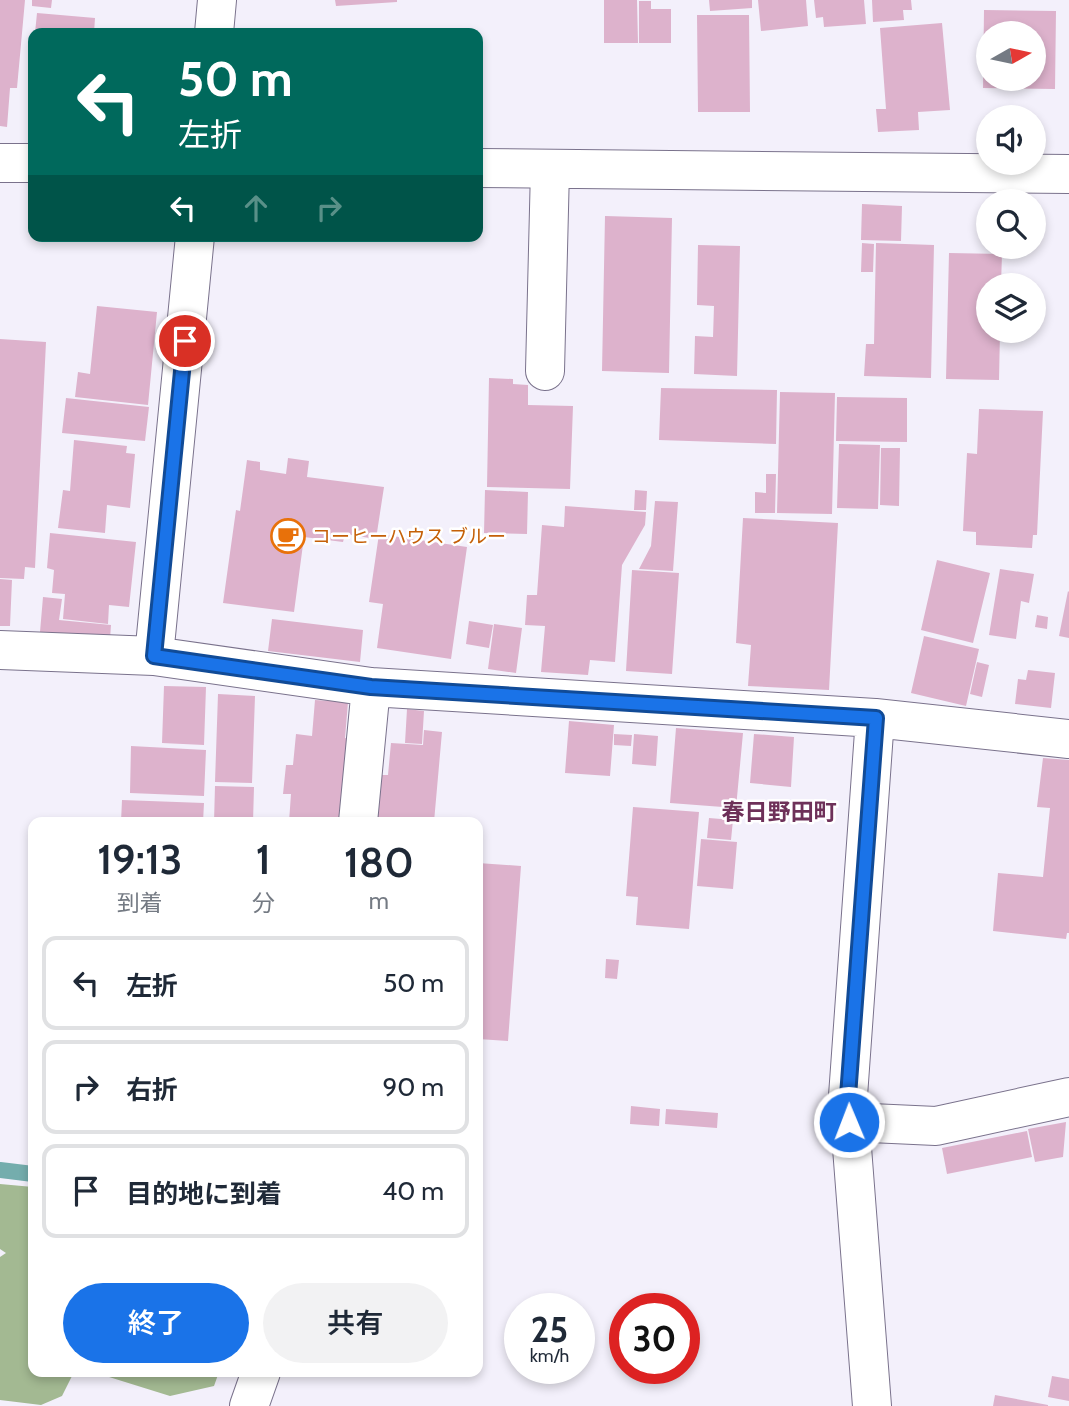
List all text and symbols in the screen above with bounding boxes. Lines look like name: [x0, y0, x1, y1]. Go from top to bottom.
north arrow: [976, 21, 1046, 91]
map controls: [976, 21, 1046, 343]
text: 50 m: [178, 49, 293, 108]
icon: left: [63, 56, 154, 147]
button: sound: [976, 105, 1046, 175]
text: 左折: [178, 115, 242, 154]
icon: left: [164, 189, 202, 227]
icon: ahead: [237, 189, 275, 227]
icon: right: [310, 189, 348, 227]
button: search: [976, 189, 1046, 259]
button: layers: [976, 273, 1046, 343]
pin: [155, 311, 215, 371]
icon: arrive: [166, 322, 204, 360]
cafe icon: コーヒーハウス ブルー: [269, 517, 307, 555]
place label: コーヒーハウス ブルー: [312, 525, 506, 548]
district label: 春日野田町: [722, 798, 837, 826]
text: 19:13: [97, 833, 182, 885]
text: 1: [256, 833, 271, 885]
text: 180: [344, 836, 414, 888]
text: m: [369, 887, 389, 915]
text: 到着: [117, 889, 163, 917]
text: 分: [252, 889, 275, 917]
icon: left: [67, 964, 105, 1002]
text: 50 m: [383, 967, 444, 999]
text: 左折: [126, 970, 178, 1002]
icon: right: [67, 1068, 105, 1106]
text: 90 m: [382, 1071, 444, 1103]
text: 右折: [126, 1074, 178, 1106]
position arrow: [812, 1085, 886, 1159]
icon: arrive: [67, 1172, 105, 1210]
text: 40 m: [382, 1175, 444, 1207]
text: 目的地に到着: [126, 1178, 282, 1210]
button: 終了: [63, 1283, 249, 1363]
button: 共有: [263, 1283, 448, 1363]
speed limit sign: 30: [609, 1293, 700, 1384]
text: 25: [531, 1308, 568, 1351]
text: km/h: [530, 1345, 569, 1367]

